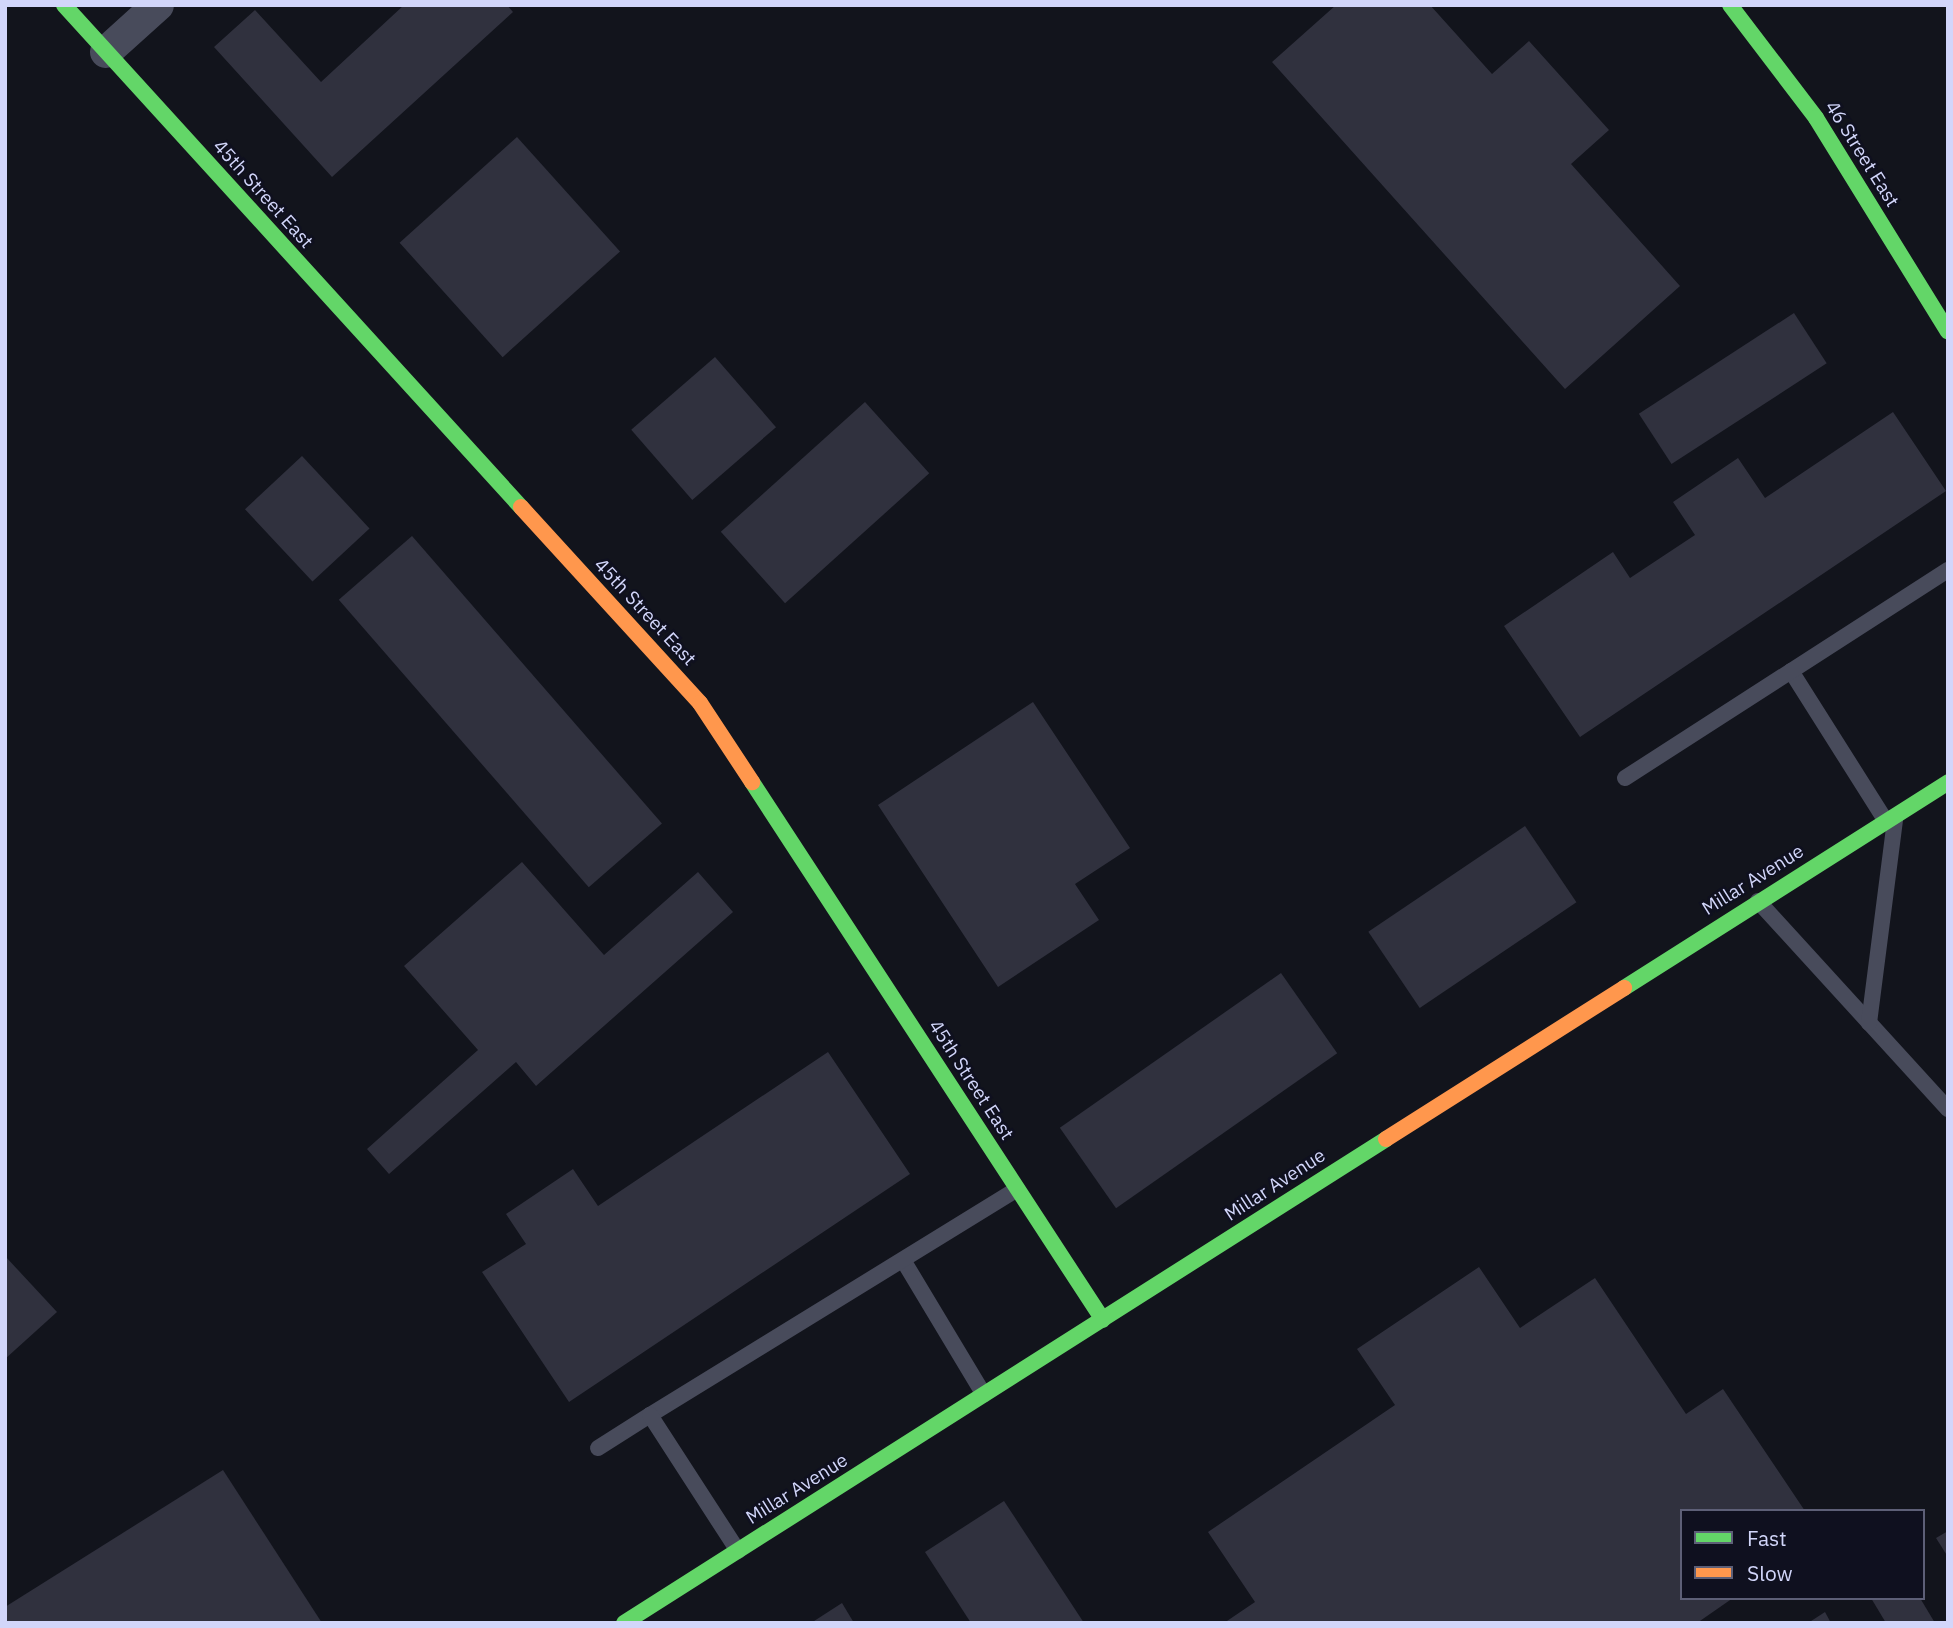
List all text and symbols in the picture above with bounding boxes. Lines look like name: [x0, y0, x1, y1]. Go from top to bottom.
street label: 46 Street East: [1820, 97, 1904, 211]
street label: 45th Street East: [208, 135, 318, 253]
street label: 45th Street East: [589, 554, 701, 670]
street label: Millar Avenue: [1698, 840, 1808, 920]
street label: 45th Street East: [924, 1016, 1018, 1144]
street label: Millar Avenue: [1220, 1144, 1330, 1226]
street label: Millar Avenue: [742, 1449, 852, 1529]
legend: [1680, 1509, 1925, 1600]
text: Fast: [1747, 1524, 1787, 1552]
text: Slow: [1747, 1559, 1793, 1587]

